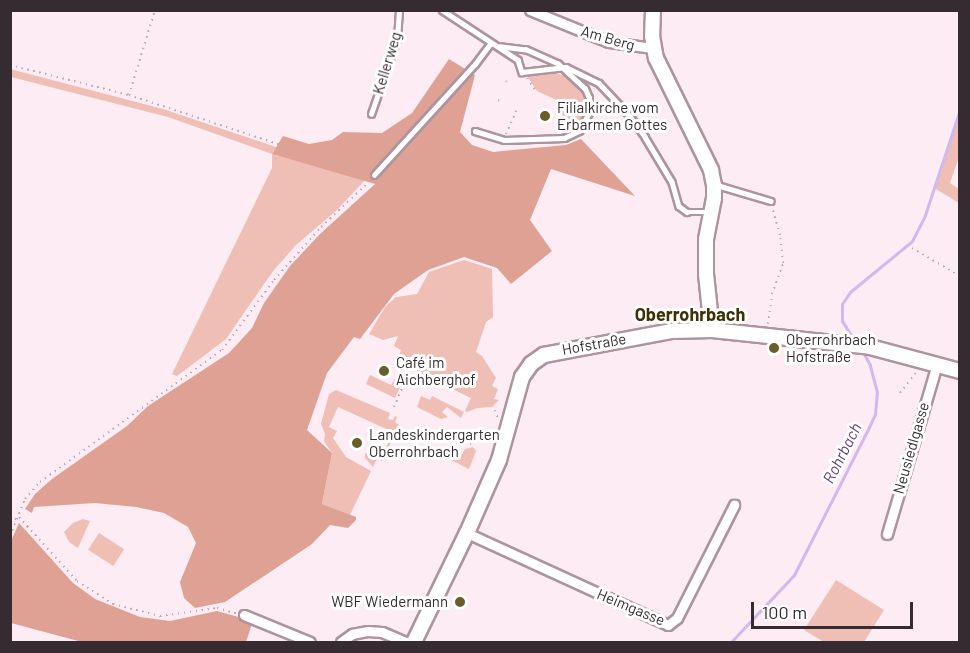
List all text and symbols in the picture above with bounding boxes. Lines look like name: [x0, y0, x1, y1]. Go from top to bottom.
street label: Am Berg: [579, 22, 637, 54]
street label: Kellerweg: [369, 30, 405, 96]
place label: Filialkirche vom Erbarmen Gottes: [557, 98, 667, 133]
marker: Filialkirche vom Erbarmen Gottes: [538, 109, 552, 123]
district label: Oberrohrbach: [635, 303, 745, 325]
street label: Hofstraße: [560, 329, 628, 359]
place label: Oberrohrbach Hofstraße: [786, 330, 876, 365]
marker: Oberrohrbach Hofstraße: [767, 341, 781, 355]
place label: Café im Aichberghof: [396, 353, 476, 388]
marker: Café im Aichberghof: [377, 364, 391, 378]
street label: Neusiedlgasse: [889, 400, 933, 496]
water label: Rohrbach: [819, 420, 865, 486]
place label: Landeskindergarten Oberrohrbach: [369, 425, 500, 460]
marker: Landeskindergarten Oberrohrbach: [350, 436, 364, 450]
street label: Heimgasse: [594, 585, 668, 629]
scale bar: [754, 590, 916, 628]
place label: WBF Wiedermann: [331, 593, 448, 611]
marker: WBF Wiedermann: [453, 595, 467, 609]
text: 100 m: [762, 601, 807, 623]

